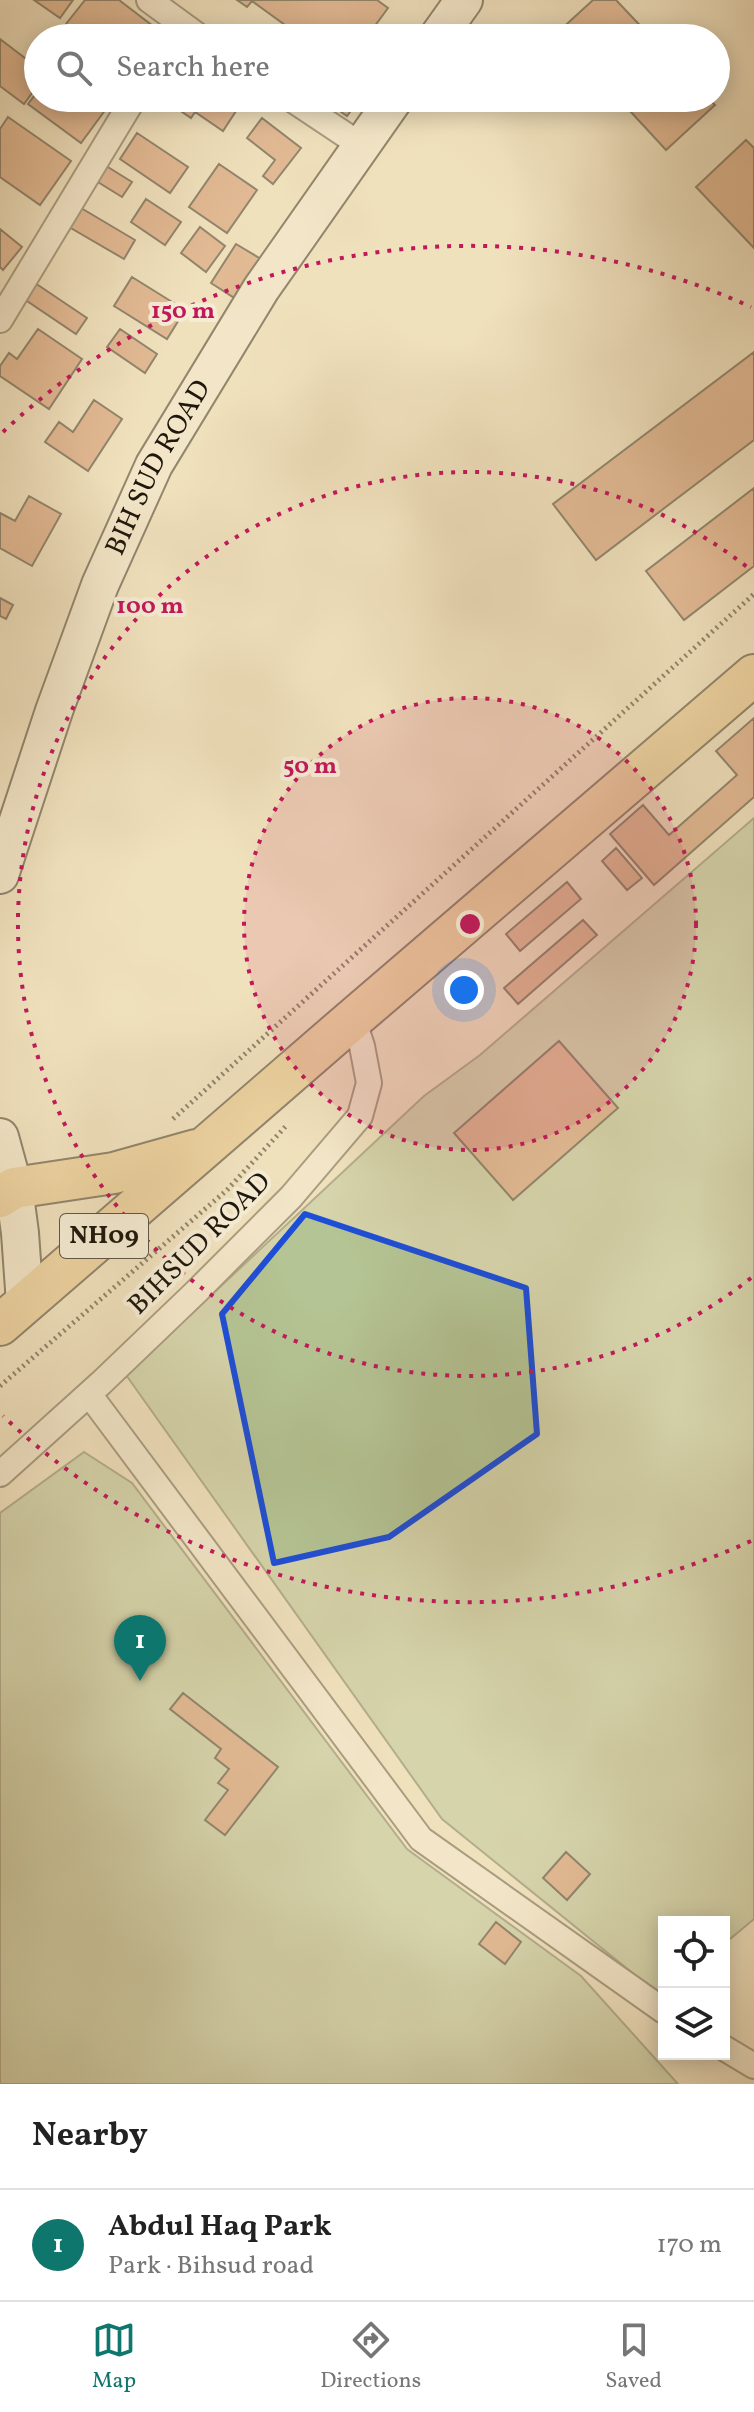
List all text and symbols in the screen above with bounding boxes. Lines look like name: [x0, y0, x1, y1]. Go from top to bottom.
search box: [24, 24, 730, 112]
icon: search: [52, 46, 96, 90]
text: Search here: [116, 47, 270, 89]
text: 150 m: [151, 295, 215, 329]
street label: BIH SUD ROAD: [96, 372, 221, 562]
text: 100 m: [116, 590, 184, 624]
text: 50 m: [283, 750, 337, 784]
centre of rings: [456, 910, 484, 938]
your location: [444, 970, 484, 1010]
street label: BIHSUD ROAD: [120, 1164, 280, 1324]
road number: NH09: [60, 1214, 148, 1258]
pin: 1: [114, 1615, 166, 1681]
map controls: [658, 1916, 730, 2060]
button: locate: [658, 1916, 730, 1988]
button: layers: [658, 1988, 730, 2060]
text: Nearby: [32, 2113, 148, 2160]
text: Abdul Haq Park: [108, 2206, 332, 2248]
text: 1: [53, 2227, 63, 2263]
text: 170 m: [657, 2227, 722, 2263]
text: Park · Bihsud road: [108, 2248, 314, 2284]
tab: Map: [92, 2318, 136, 2397]
tab: Directions: [320, 2318, 421, 2397]
tab: Saved: [605, 2318, 662, 2397]

